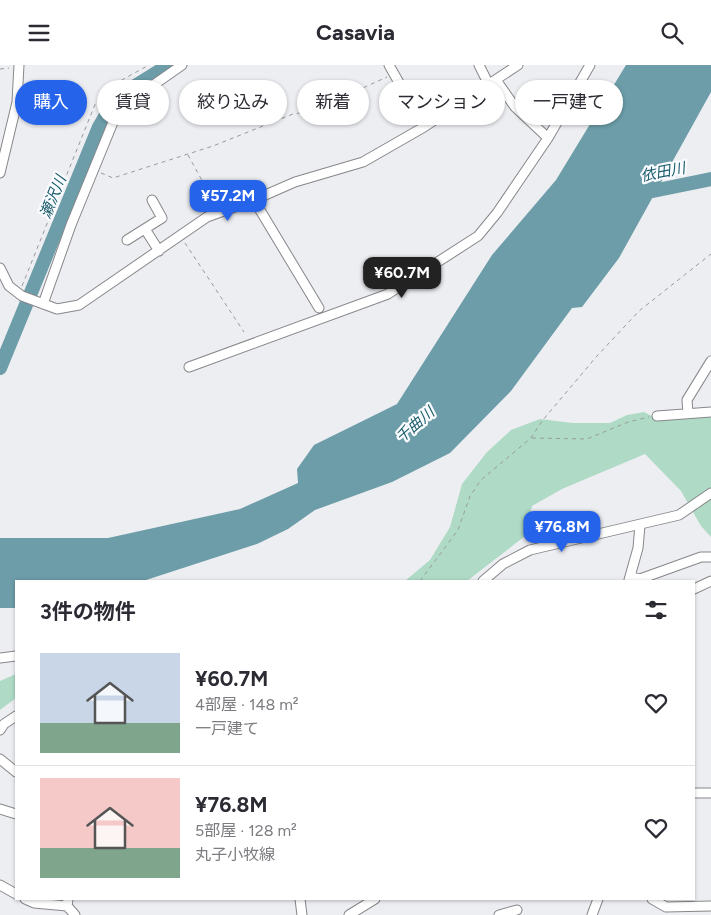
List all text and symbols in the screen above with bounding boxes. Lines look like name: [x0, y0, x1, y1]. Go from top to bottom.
icon: menu: [25, 19, 53, 47]
text: Casavia: [316, 19, 395, 46]
icon: search: [658, 19, 686, 47]
chip: 購入: [15, 80, 87, 125]
chip: 賃貸: [97, 80, 169, 125]
chip: 絞り込み: [179, 80, 287, 125]
chip: 新着: [297, 80, 369, 125]
chip: マンション: [379, 80, 505, 125]
chip: 一戸建て: [515, 80, 623, 125]
water label: 依田川: [639, 158, 689, 185]
water label: 瀬沢川: [36, 171, 71, 221]
pin: ¥57.2M: [187, 179, 269, 222]
text: ¥57.2M: [201, 186, 255, 205]
pin: ¥60.7M: [361, 257, 443, 299]
text: ¥60.7M: [374, 263, 430, 282]
water label: 千曲川: [392, 402, 439, 447]
pin: ¥76.8M: [521, 511, 603, 553]
text: ¥76.8M: [534, 517, 590, 536]
icon: filters: [642, 596, 670, 624]
text: 3件の物件: [40, 599, 136, 624]
text: ¥60.7M: [195, 666, 268, 691]
icon: home: [80, 673, 140, 733]
icon: heart: [642, 689, 670, 717]
text: 4部屋 · 148 m²: [195, 695, 299, 714]
text: 一戸建て: [195, 719, 259, 738]
text: ¥76.8M: [195, 792, 267, 817]
icon: home: [80, 798, 140, 858]
icon: heart: [642, 814, 670, 842]
text: 5部屋 · 128 m²: [195, 821, 297, 840]
text: 丸子小牧線: [195, 845, 275, 864]

